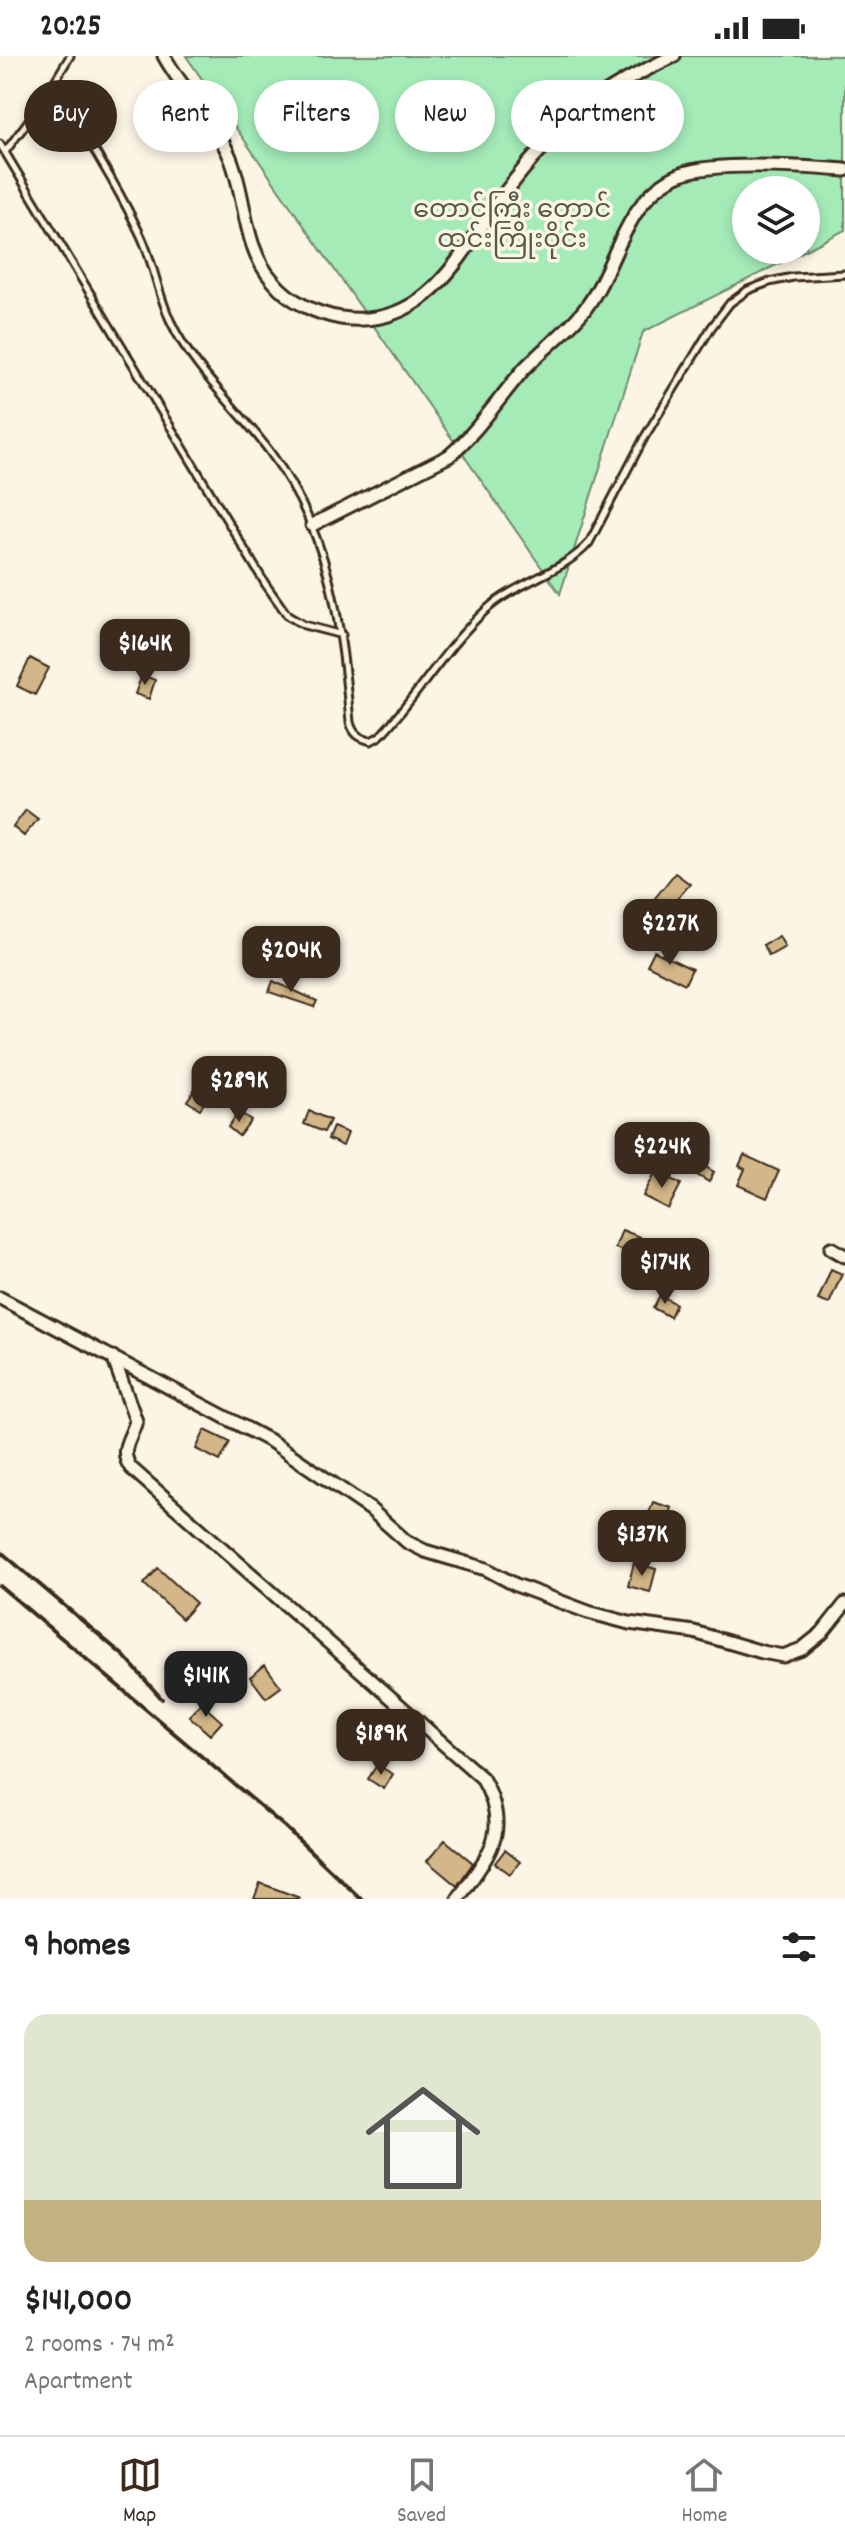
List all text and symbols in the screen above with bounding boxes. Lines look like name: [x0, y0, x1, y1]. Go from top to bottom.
text: 20:25: [40, 7, 101, 50]
chip: Buy: [24, 80, 117, 152]
chip: Rent: [133, 80, 238, 152]
chip: Filters: [254, 80, 379, 152]
chip: New: [395, 80, 495, 152]
chip: Apartment: [511, 80, 684, 152]
map controls: [732, 176, 820, 264]
button: layers: [732, 176, 820, 264]
park label: တောင်ကြီး တောင် ထင်းကြိုးဝိုင်း: [413, 191, 611, 260]
pin: $164K: [89, 619, 201, 687]
text: $164K: [118, 626, 172, 663]
pin: $227K: [614, 899, 726, 967]
text: $227K: [641, 906, 699, 943]
pin: $204K: [235, 926, 347, 994]
text: $204K: [260, 933, 322, 970]
pin: $289K: [183, 1056, 295, 1124]
text: $289K: [210, 1063, 268, 1100]
pin: $224K: [606, 1122, 718, 1190]
text: $224K: [633, 1129, 691, 1166]
pin: $174K: [609, 1238, 721, 1306]
text: $174K: [639, 1245, 691, 1282]
pin: $137K: [586, 1510, 698, 1578]
text: $137K: [616, 1517, 668, 1554]
pin: $141K: [150, 1651, 262, 1719]
text: $141K: [182, 1658, 230, 1695]
pin: $189K: [325, 1709, 437, 1777]
text: $189K: [354, 1716, 408, 1753]
text: 9 homes: [24, 1923, 131, 1972]
icon: filters: [777, 1925, 821, 1969]
icon: home: [351, 2066, 495, 2210]
text: $141,000: [24, 2278, 132, 2327]
text: 2 rooms · 74 m²: [24, 2327, 175, 2364]
text: Apartment: [24, 2364, 133, 2401]
tab: Map: [118, 2453, 162, 2532]
tab: Saved: [397, 2453, 446, 2532]
tab: Home: [681, 2453, 727, 2532]

